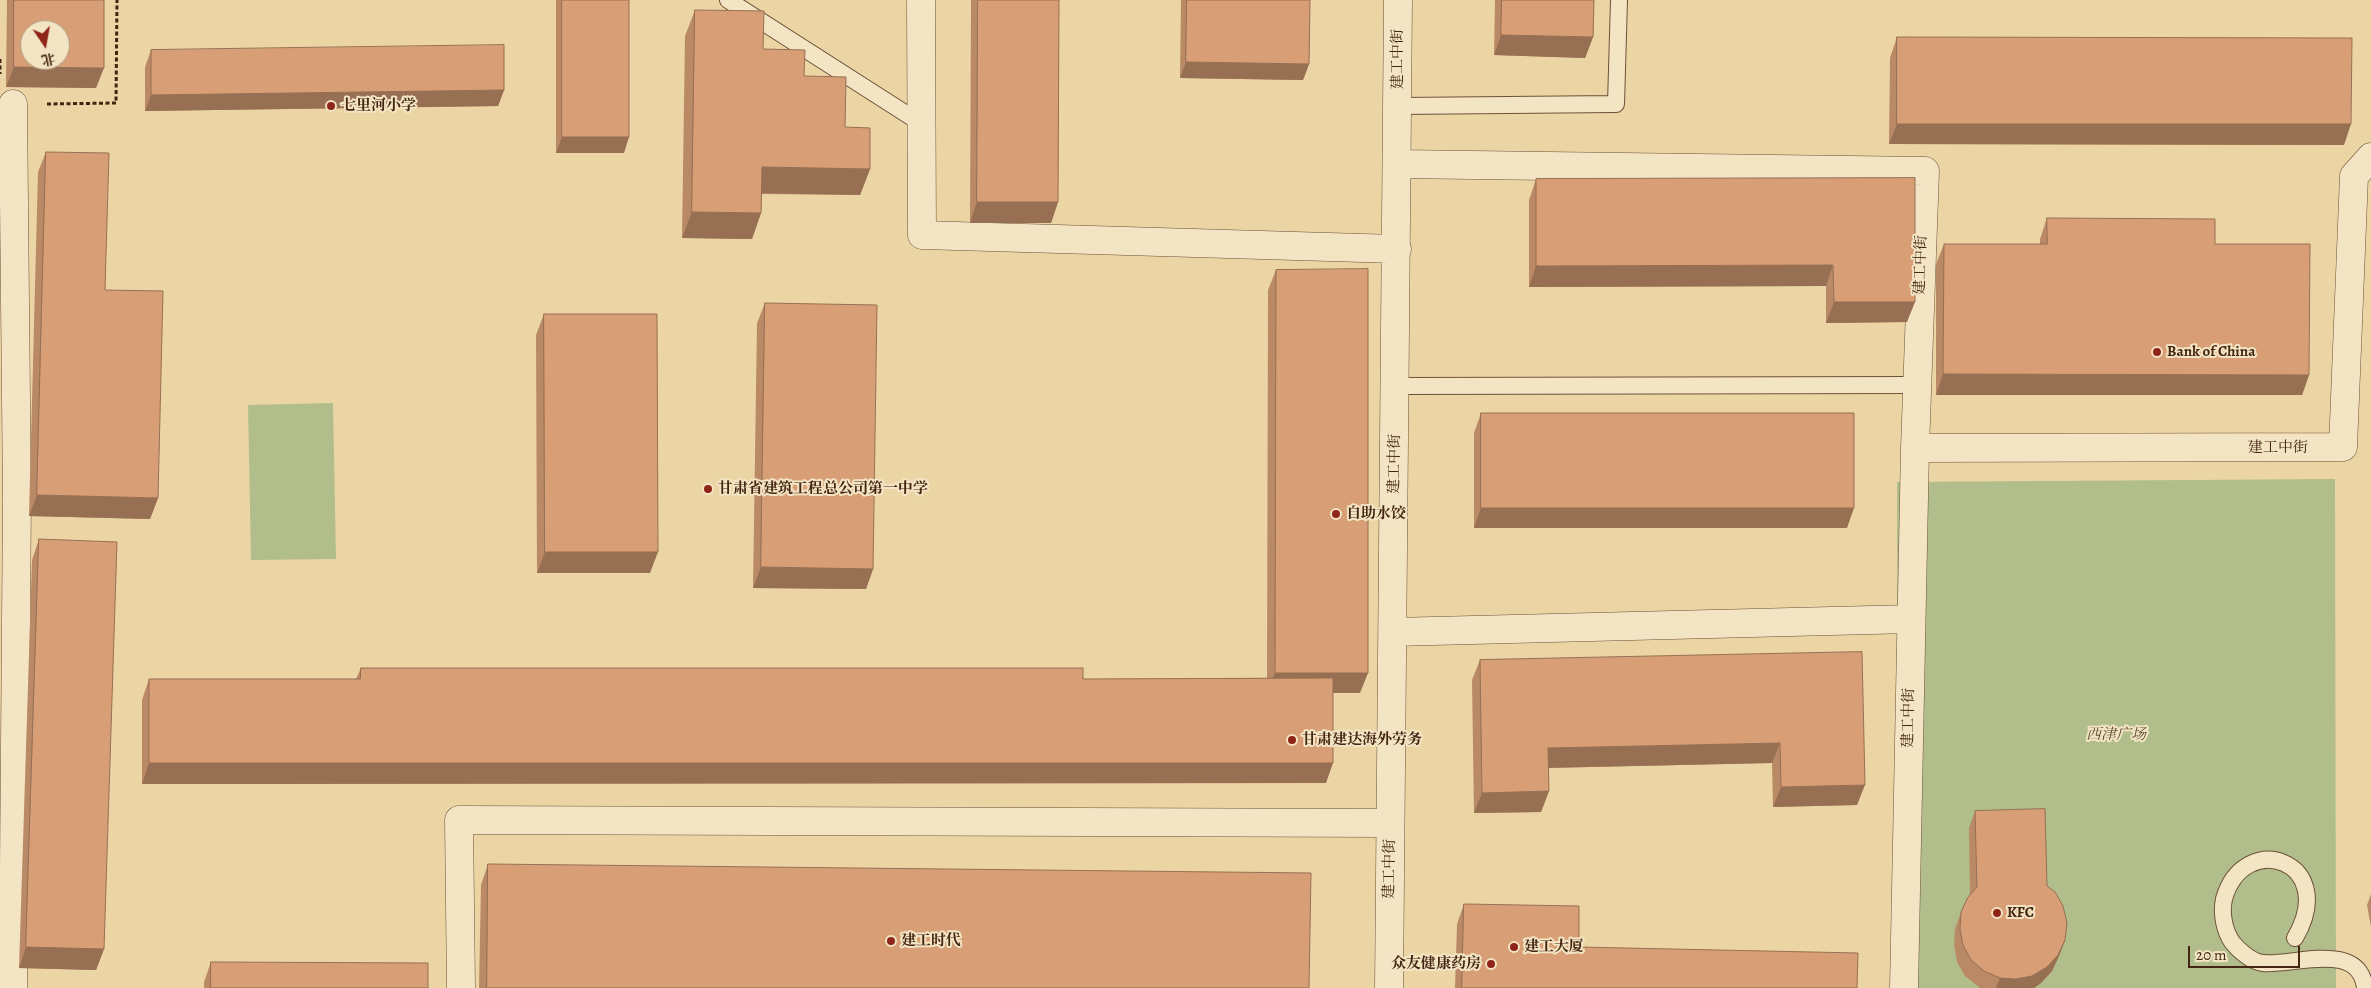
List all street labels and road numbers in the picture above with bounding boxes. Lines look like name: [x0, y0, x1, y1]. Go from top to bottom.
street label: 建工中街: [1389, 29, 1407, 89]
street label: 建工中街: [1911, 235, 1931, 295]
street label: 建工中街: [1385, 434, 1405, 494]
street label: 建工中街: [2248, 439, 2308, 457]
street label: 建工中街: [1899, 688, 1919, 748]
street label: 建工中街: [1380, 839, 1400, 899]

